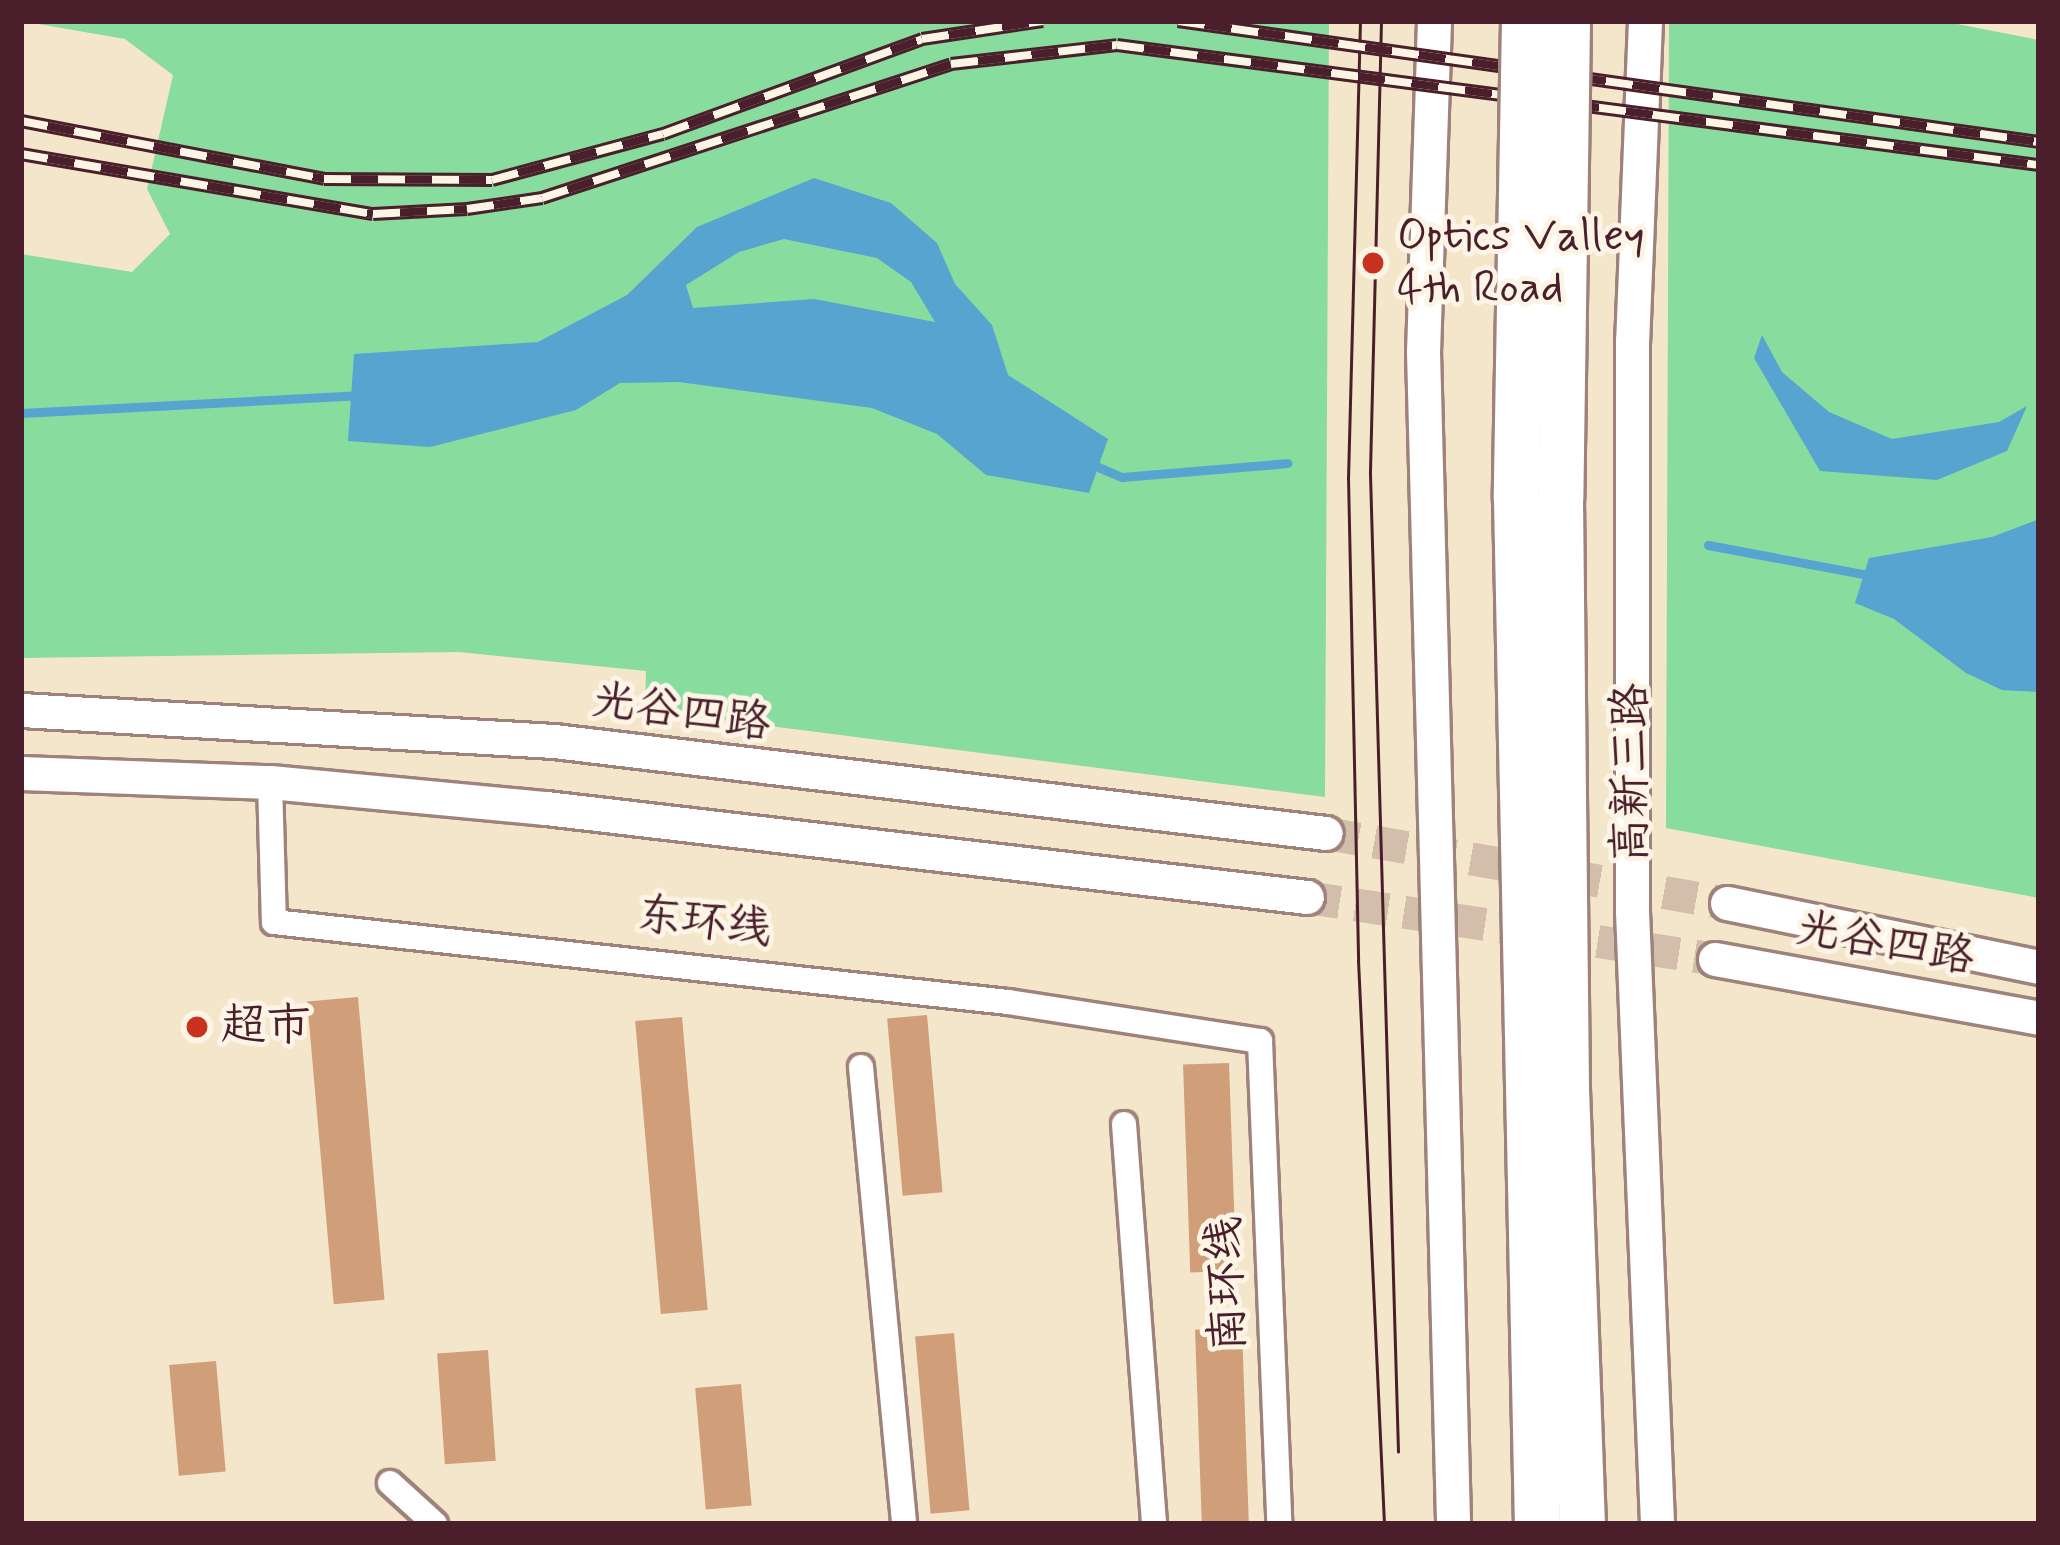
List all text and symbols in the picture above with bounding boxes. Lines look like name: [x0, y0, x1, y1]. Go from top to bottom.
place label: Optics Valley 4th Road: [1397, 210, 1636, 316]
marker: Optics Valley 4th Road: [1360, 250, 1386, 276]
street label: 光谷四路: [588, 674, 774, 752]
street label: 高新三路: [1605, 683, 1659, 863]
street label: 东环线: [634, 888, 774, 958]
street label: 光谷四路: [1792, 902, 1978, 986]
place label: 超市: [221, 1000, 311, 1054]
marker: 超市: [184, 1014, 210, 1040]
street label: 南环线: [1199, 1216, 1257, 1352]

